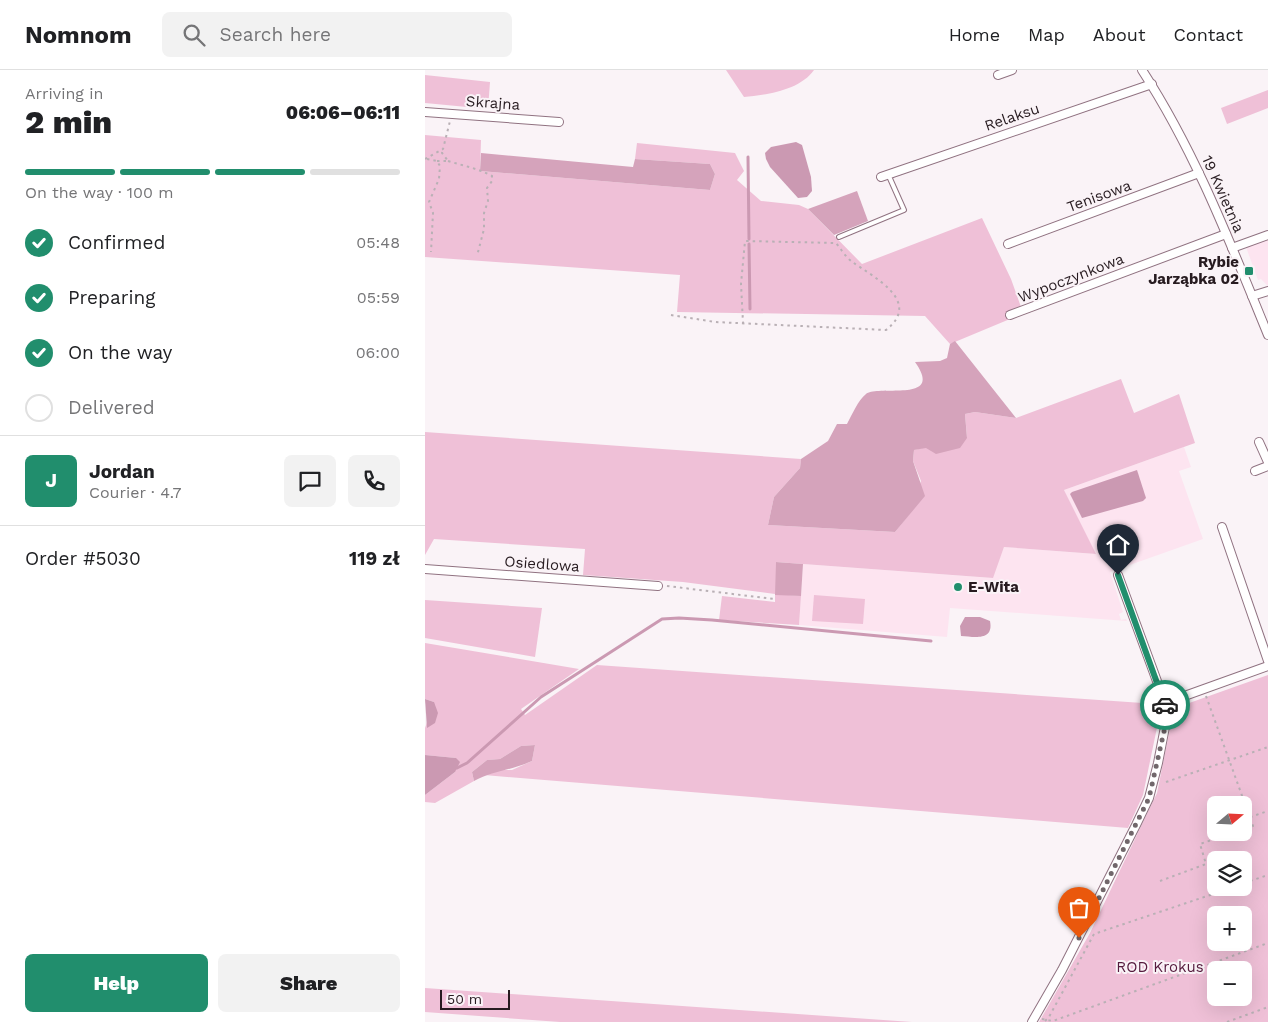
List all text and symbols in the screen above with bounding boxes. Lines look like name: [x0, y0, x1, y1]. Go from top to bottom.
search box: [162, 12, 512, 57]
text: Nomnom: [25, 21, 132, 49]
icon: search: [180, 21, 208, 49]
text: Search here: [220, 23, 331, 46]
text: Home: [949, 24, 1000, 45]
text: Map: [1028, 24, 1065, 45]
text: About: [1093, 24, 1145, 45]
text: Contact: [1173, 24, 1243, 45]
text: Arriving in: [25, 84, 103, 103]
street label: Skrajna: [465, 92, 521, 114]
street label: Relaksu: [982, 99, 1042, 135]
text: 06:06–06:11: [286, 101, 400, 124]
text: 2 min: [25, 103, 112, 141]
street label: 19 Kwietnia: [1198, 153, 1248, 236]
street label: Tenisowa: [1065, 176, 1134, 216]
text: On the way · 100 m: [25, 183, 174, 202]
icon: check: [25, 229, 53, 257]
text: Confirmed: [68, 231, 165, 254]
text: 05:48: [356, 233, 400, 252]
street label: Wypoczynkowa: [1016, 249, 1127, 306]
place label: Rybie Jarząbka 02: [1148, 253, 1239, 288]
marker: Rybie Jarząbka 02: [1243, 265, 1255, 277]
icon: check: [25, 284, 53, 312]
text: Preparing: [68, 286, 155, 309]
text: 05:59: [357, 288, 400, 307]
icon: check: [25, 339, 53, 367]
text: On the way: [68, 341, 172, 364]
text: 06:00: [356, 343, 400, 362]
text: Delivered: [68, 396, 155, 419]
button: chat: [284, 455, 336, 507]
button: phone: [348, 455, 400, 507]
text: Jordan: [89, 460, 155, 483]
text: J: [45, 469, 57, 492]
text: Courier · 4.7: [89, 483, 182, 502]
pin: [1097, 524, 1139, 575]
icon: home: [1104, 531, 1132, 559]
text: Order #5030: [25, 547, 141, 570]
text: 119 zł: [349, 547, 400, 570]
street label: Osiedlowa: [504, 552, 581, 576]
place label: E-Wita: [968, 578, 1019, 596]
marker: E-Wita: [952, 581, 964, 593]
courier: [1140, 680, 1190, 730]
icon: car: [1151, 691, 1179, 719]
north arrow: [1207, 796, 1253, 841]
map controls: [1207, 796, 1252, 1006]
button: layers: [1207, 851, 1252, 896]
pin: [1058, 887, 1100, 938]
icon: bag: [1065, 894, 1093, 922]
button: +: [1207, 906, 1252, 951]
button: Help: [25, 954, 208, 1012]
button: Share: [218, 954, 400, 1012]
park label: ROD Krokus: [1116, 958, 1204, 976]
button: −: [1207, 961, 1252, 1006]
scale bar: [440, 987, 510, 1010]
text: 50 m: [447, 991, 482, 1007]

